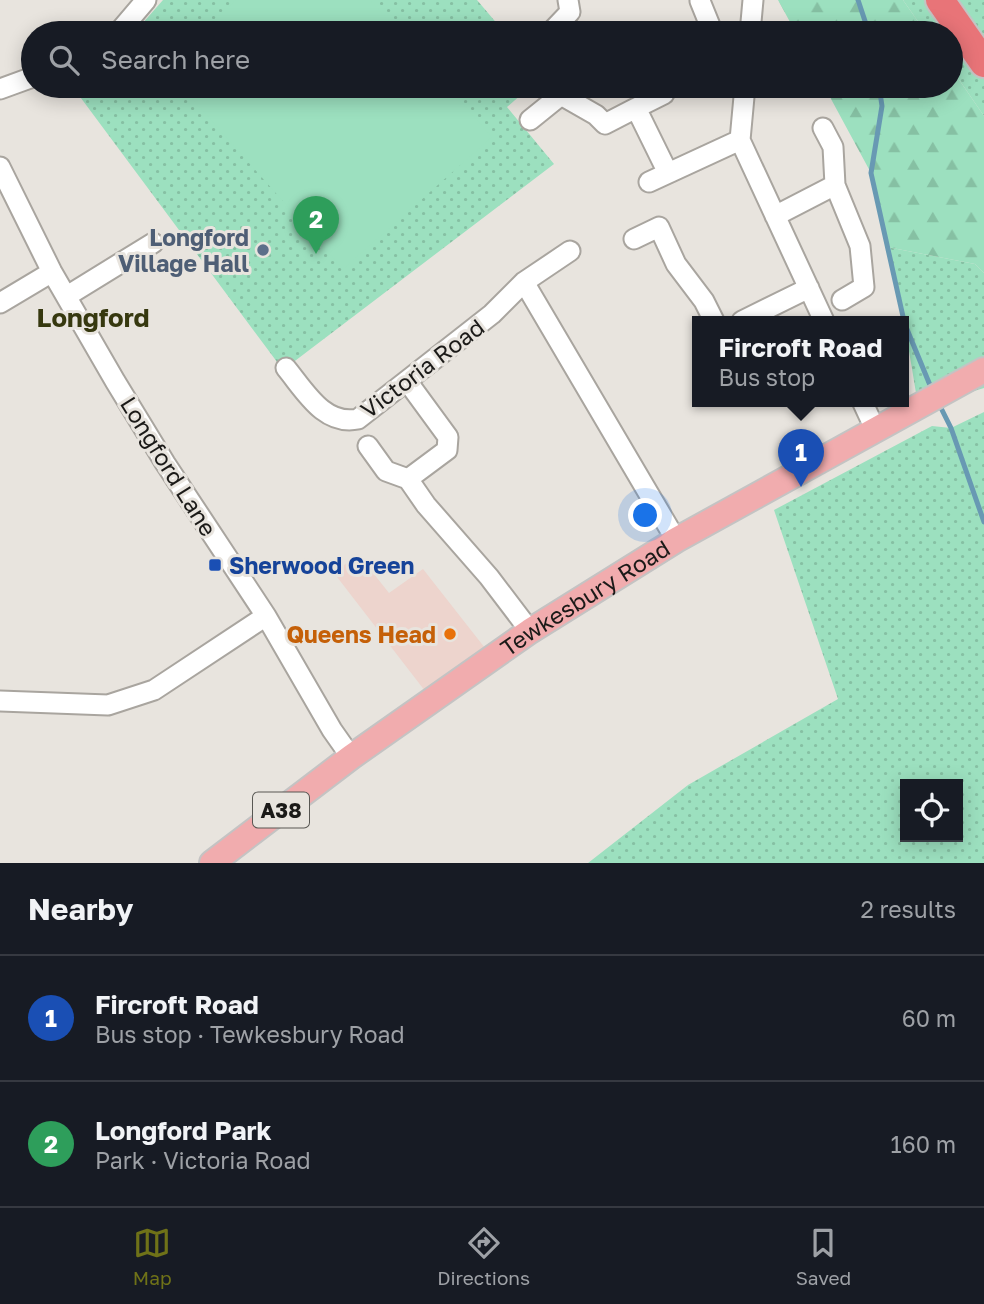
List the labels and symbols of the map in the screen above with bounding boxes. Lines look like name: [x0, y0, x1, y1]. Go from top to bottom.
pin: 2: [293, 196, 339, 254]
place label: Longford Village Hall: [118, 223, 249, 277]
marker: Longford Village Hall: [255, 242, 271, 258]
district label: Longford: [37, 302, 149, 333]
street label: Victoria Road: [355, 312, 489, 424]
street label: Longford Lane: [115, 391, 223, 541]
pin: 1: [778, 429, 824, 487]
your location: [628, 498, 662, 532]
street label: Tewkesbury Road: [495, 534, 675, 662]
place label: Sherwood Green: [229, 551, 414, 579]
marker: Sherwood Green: [207, 557, 223, 573]
place label: Queens Head: [286, 620, 436, 648]
marker: Queens Head: [442, 626, 458, 642]
road number: A38: [253, 792, 309, 828]

